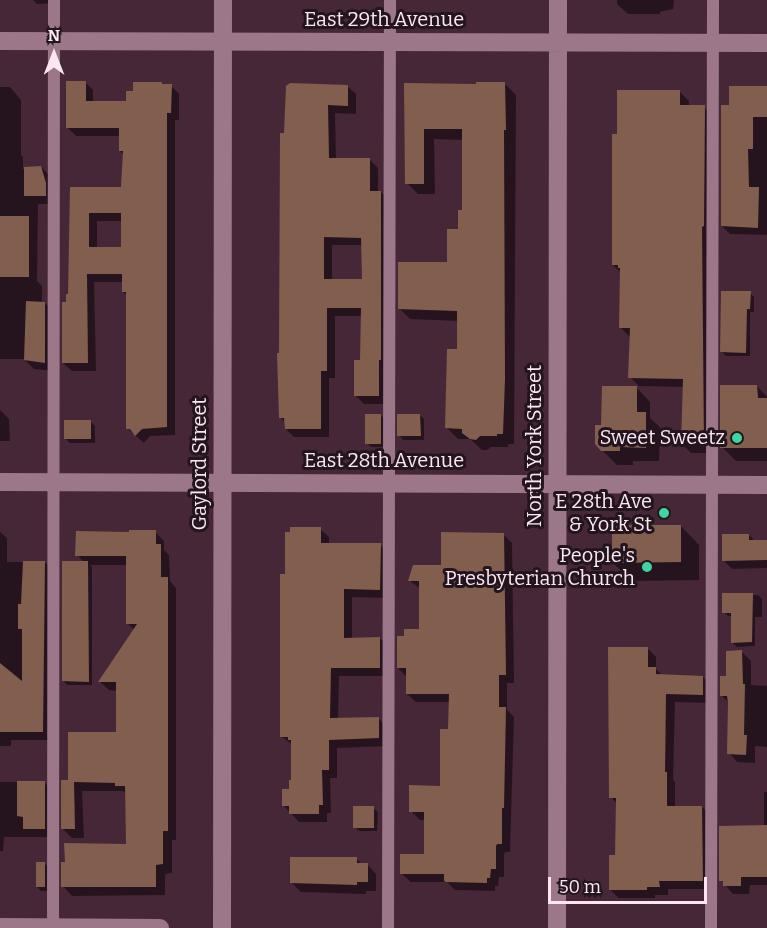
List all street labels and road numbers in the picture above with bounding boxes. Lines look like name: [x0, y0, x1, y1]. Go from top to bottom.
street label: East 29th Avenue: [304, 8, 464, 32]
street label: North York Street: [523, 365, 547, 527]
street label: Gaylord Street: [188, 397, 212, 531]
street label: East 28th Avenue: [304, 449, 464, 473]

